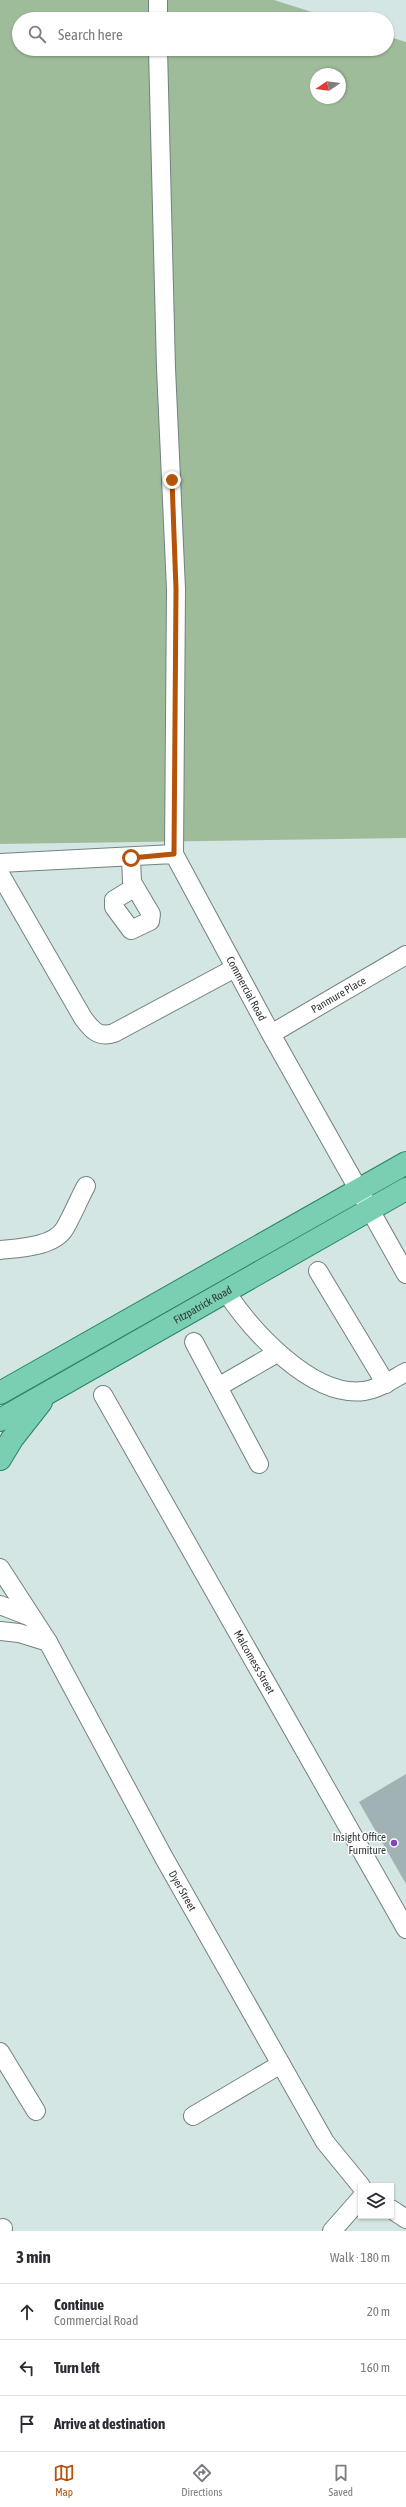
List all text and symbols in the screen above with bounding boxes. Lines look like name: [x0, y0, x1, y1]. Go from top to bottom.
search box: [12, 12, 394, 56]
icon: search: [26, 23, 48, 45]
text: Search here: [58, 26, 123, 43]
north arrow: [310, 68, 346, 104]
route end: [163, 471, 181, 489]
route start: [122, 849, 140, 867]
street label: Commercial Road: [224, 954, 269, 1023]
street label: Panmure Place: [309, 974, 368, 1015]
street label: Fitzpatrick Road: [171, 1284, 234, 1326]
street label: Malcomess Street: [232, 1628, 277, 1696]
place label: Insight Office Furniture: [333, 1831, 386, 1856]
marker: Insight Office Furniture: [389, 1838, 399, 1848]
street label: Dyer Street: [166, 1868, 199, 1913]
map controls: [358, 2183, 394, 2219]
button: layers: [358, 2183, 394, 2219]
text: 3 min: [16, 2247, 51, 2267]
text: Walk · 180 m: [330, 2250, 390, 2265]
text: Continue: [54, 2296, 104, 2313]
icon: ahead: [16, 2301, 38, 2323]
text: 20 m: [367, 2304, 390, 2319]
text: Commercial Road: [54, 2313, 138, 2328]
icon: left: [16, 2357, 38, 2379]
text: Turn left: [54, 2359, 100, 2376]
text: 160 m: [361, 2360, 390, 2375]
icon: arrive: [16, 2413, 38, 2435]
text: Arrive at destination: [54, 2415, 165, 2432]
tab: Map: [53, 2462, 75, 2498]
tab: Directions: [181, 2462, 222, 2498]
tab: Saved: [329, 2462, 353, 2498]

